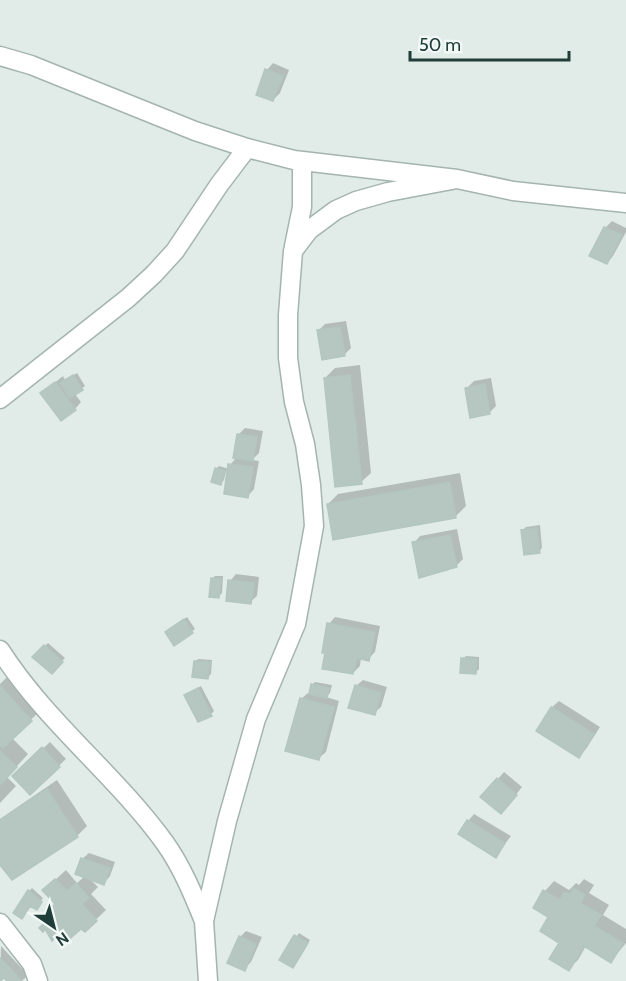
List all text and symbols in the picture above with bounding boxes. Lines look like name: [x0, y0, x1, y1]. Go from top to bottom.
scale bar: [410, 24, 569, 62]
text: 50 m: [419, 34, 461, 56]
north arrow: [24, 897, 84, 957]
text: N: [52, 928, 72, 950]

